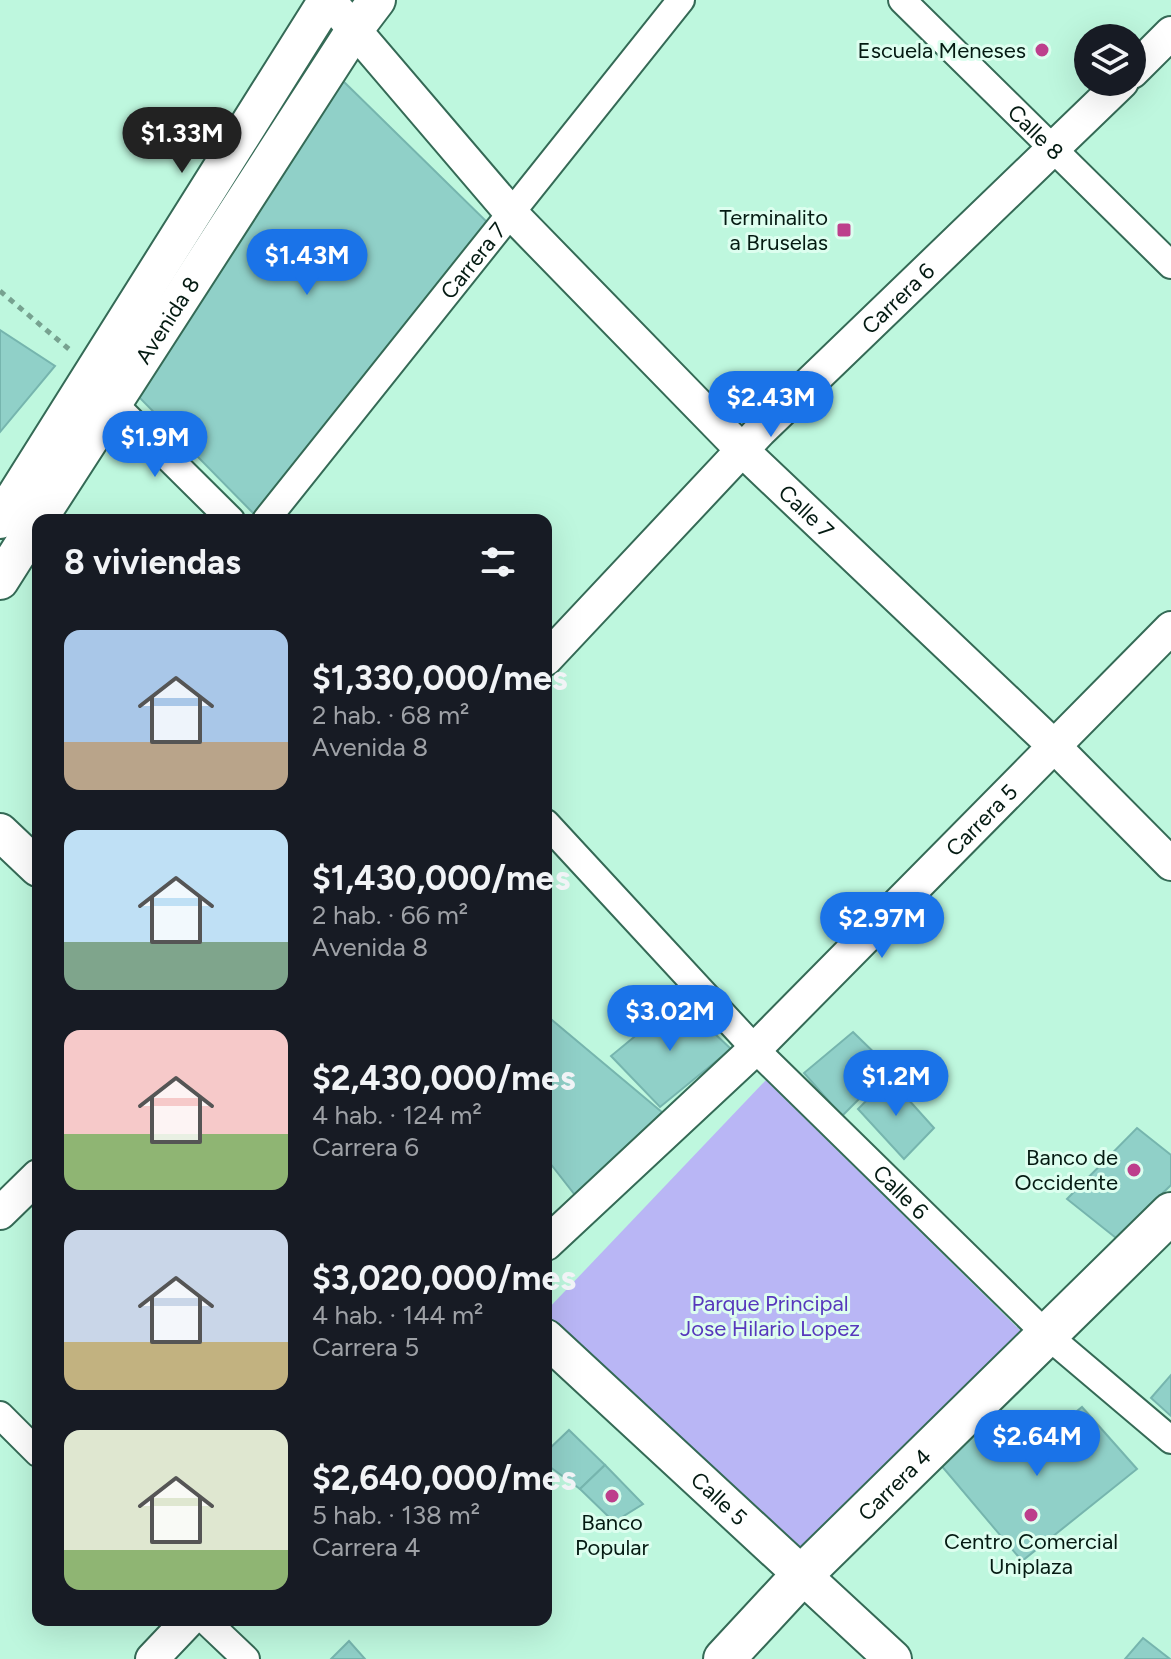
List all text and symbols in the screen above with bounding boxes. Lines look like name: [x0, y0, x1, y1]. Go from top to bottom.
map controls: [1074, 24, 1146, 96]
button: layers: [1074, 24, 1146, 96]
place label: Escuela Meneses: [858, 37, 1026, 64]
marker: Escuela Meneses: [1033, 41, 1051, 59]
street label: Calle 8: [1002, 99, 1069, 166]
pin: $1.33M: [117, 107, 247, 175]
text: $1.33M: [140, 117, 224, 149]
place label: Terminalito a Bruselas: [719, 204, 828, 256]
street label: Carrera 7: [435, 217, 512, 304]
marker: Terminalito a Bruselas: [835, 221, 853, 239]
pin: $1.43M: [242, 229, 372, 297]
text: $1.43M: [264, 239, 350, 271]
street label: Carrera 6: [856, 257, 940, 340]
street label: Avenida 8: [130, 272, 206, 369]
pin: $2.43M: [706, 371, 836, 439]
text: $2.43M: [726, 381, 816, 413]
pin: $1.9M: [99, 411, 211, 479]
text: $1.9M: [120, 421, 190, 453]
street label: Calle 7: [773, 479, 840, 544]
icon: filters: [476, 540, 520, 584]
text: 8 viviendas: [64, 542, 241, 583]
text: $1,330,000/mes: [312, 658, 568, 699]
icon: home: [128, 662, 224, 758]
text: 2 hab. · 68 m²: [312, 699, 469, 731]
text: Avenida 8: [312, 731, 428, 763]
street label: Carrera 5: [940, 778, 1023, 862]
text: $1,430,000/mes: [312, 858, 570, 899]
icon: home: [128, 862, 224, 958]
pin: $2.97M: [817, 892, 947, 960]
text: 2 hab. · 66 m²: [312, 899, 468, 931]
text: $2.97M: [838, 902, 926, 934]
text: Avenida 8: [312, 931, 428, 963]
pin: $3.02M: [605, 985, 735, 1053]
text: $3.02M: [625, 995, 715, 1027]
pin: $1.2M: [840, 1050, 952, 1118]
text: $2,430,000/mes: [312, 1058, 576, 1099]
text: $1.2M: [861, 1060, 931, 1092]
icon: home: [128, 1062, 224, 1158]
text: 4 hab. · 124 m²: [312, 1099, 482, 1131]
text: Carrera 6: [312, 1131, 419, 1163]
place label: Banco de Occidente: [1015, 1144, 1118, 1196]
street label: Calle 6: [867, 1159, 934, 1225]
marker: Banco de Occidente: [1125, 1161, 1143, 1179]
text: $3,020,000/mes: [312, 1258, 576, 1299]
icon: home: [128, 1262, 224, 1358]
park label: Parque Principal Jose Hilario Lopez: [680, 1290, 860, 1342]
text: 4 hab. · 144 m²: [312, 1299, 483, 1331]
text: Carrera 5: [312, 1331, 419, 1363]
pin: $2.64M: [972, 1410, 1102, 1478]
text: $2.64M: [992, 1420, 1082, 1452]
street label: Carrera 4: [852, 1443, 937, 1527]
text: $2,640,000/mes: [312, 1458, 576, 1499]
icon: home: [128, 1462, 224, 1558]
street label: Calle 5: [685, 1466, 753, 1531]
marker: Banco Popular: [603, 1487, 621, 1505]
text: 5 hab. · 138 m²: [312, 1499, 480, 1531]
marker: Centro Comercial Uniplaza: [1022, 1506, 1040, 1524]
place label: Banco Popular: [575, 1509, 650, 1561]
place label: Centro Comercial Uniplaza: [944, 1528, 1118, 1580]
text: Carrera 4: [312, 1531, 420, 1563]

